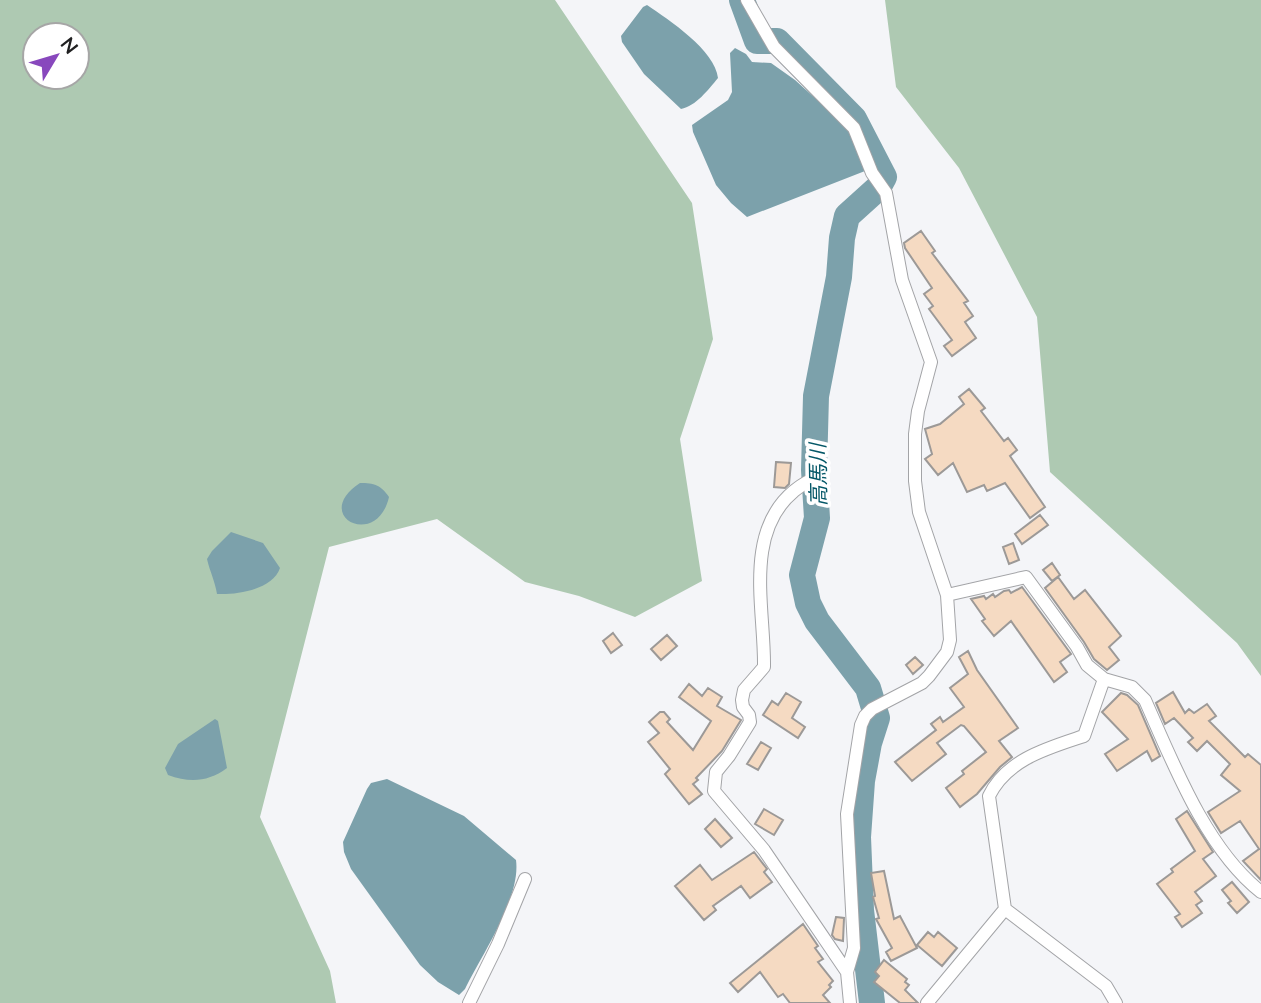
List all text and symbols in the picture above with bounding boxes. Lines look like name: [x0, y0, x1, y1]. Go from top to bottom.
north arrow: [21, 21, 91, 91]
text: N: [56, 32, 83, 58]
water label: 高馬川: [804, 441, 830, 507]

